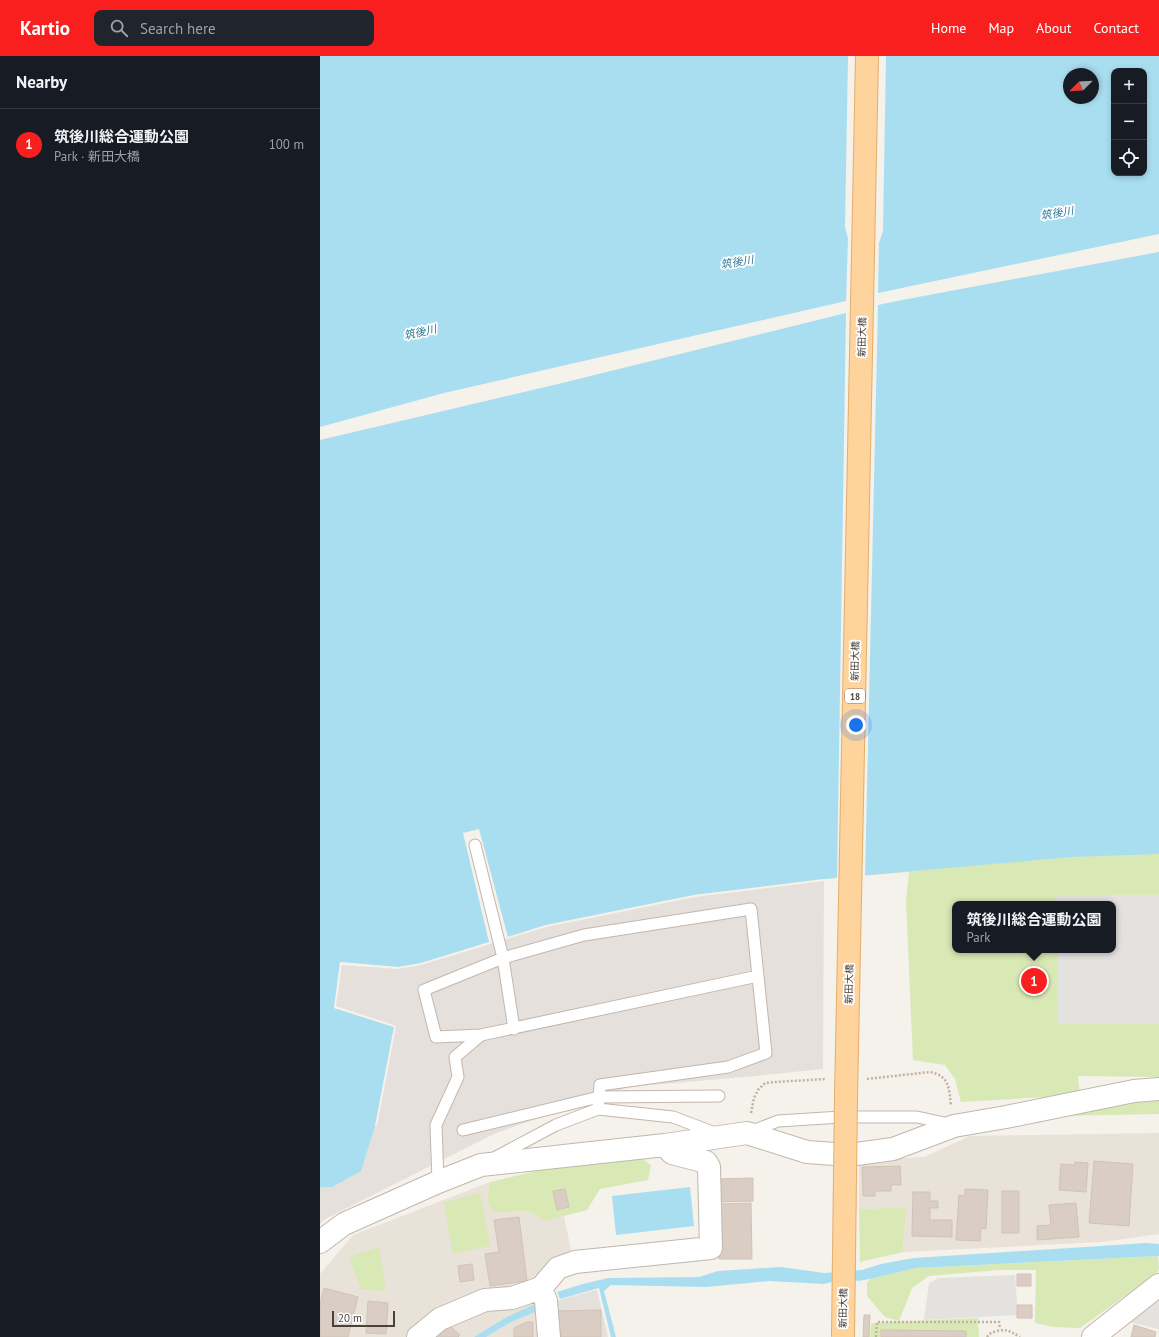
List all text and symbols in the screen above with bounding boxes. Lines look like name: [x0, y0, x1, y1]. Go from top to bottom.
search box: [94, 10, 374, 46]
text: Kartio: [20, 16, 70, 40]
icon: search: [108, 17, 130, 39]
text: Search here: [140, 19, 216, 38]
text: Home: [931, 19, 966, 37]
text: Map: [988, 19, 1014, 37]
text: About: [1036, 19, 1072, 37]
text: Contact: [1094, 19, 1139, 37]
north arrow: [1063, 68, 1099, 104]
map controls: [1111, 68, 1147, 176]
button: +: [1111, 68, 1147, 104]
text: Nearby: [16, 71, 67, 93]
button: −: [1111, 104, 1147, 140]
text: 筑後川総合運動公園: [54, 127, 189, 146]
text: 1: [25, 136, 33, 153]
text: 100 m: [269, 136, 304, 153]
button: locate: [1111, 140, 1147, 176]
text: Park · 新田大橋: [54, 148, 140, 165]
water label: 筑後川: [1040, 203, 1075, 222]
water label: 筑後川: [720, 252, 755, 271]
street label: 新田大橋: [855, 317, 869, 357]
water label: 筑後川: [402, 321, 439, 343]
street label: 新田大橋: [848, 641, 862, 681]
road number: 18: [845, 689, 865, 703]
your location: [846, 715, 866, 735]
popup: [952, 901, 1116, 953]
text: 筑後川総合運動公園: [966, 910, 1102, 929]
text: Park: [966, 929, 990, 946]
street label: 新田大橋: [842, 964, 856, 1004]
pin: 1: [1021, 966, 1047, 996]
street label: 新田大橋: [836, 1288, 850, 1328]
scale bar: [332, 1309, 395, 1328]
text: 20 m: [338, 1311, 362, 1325]

